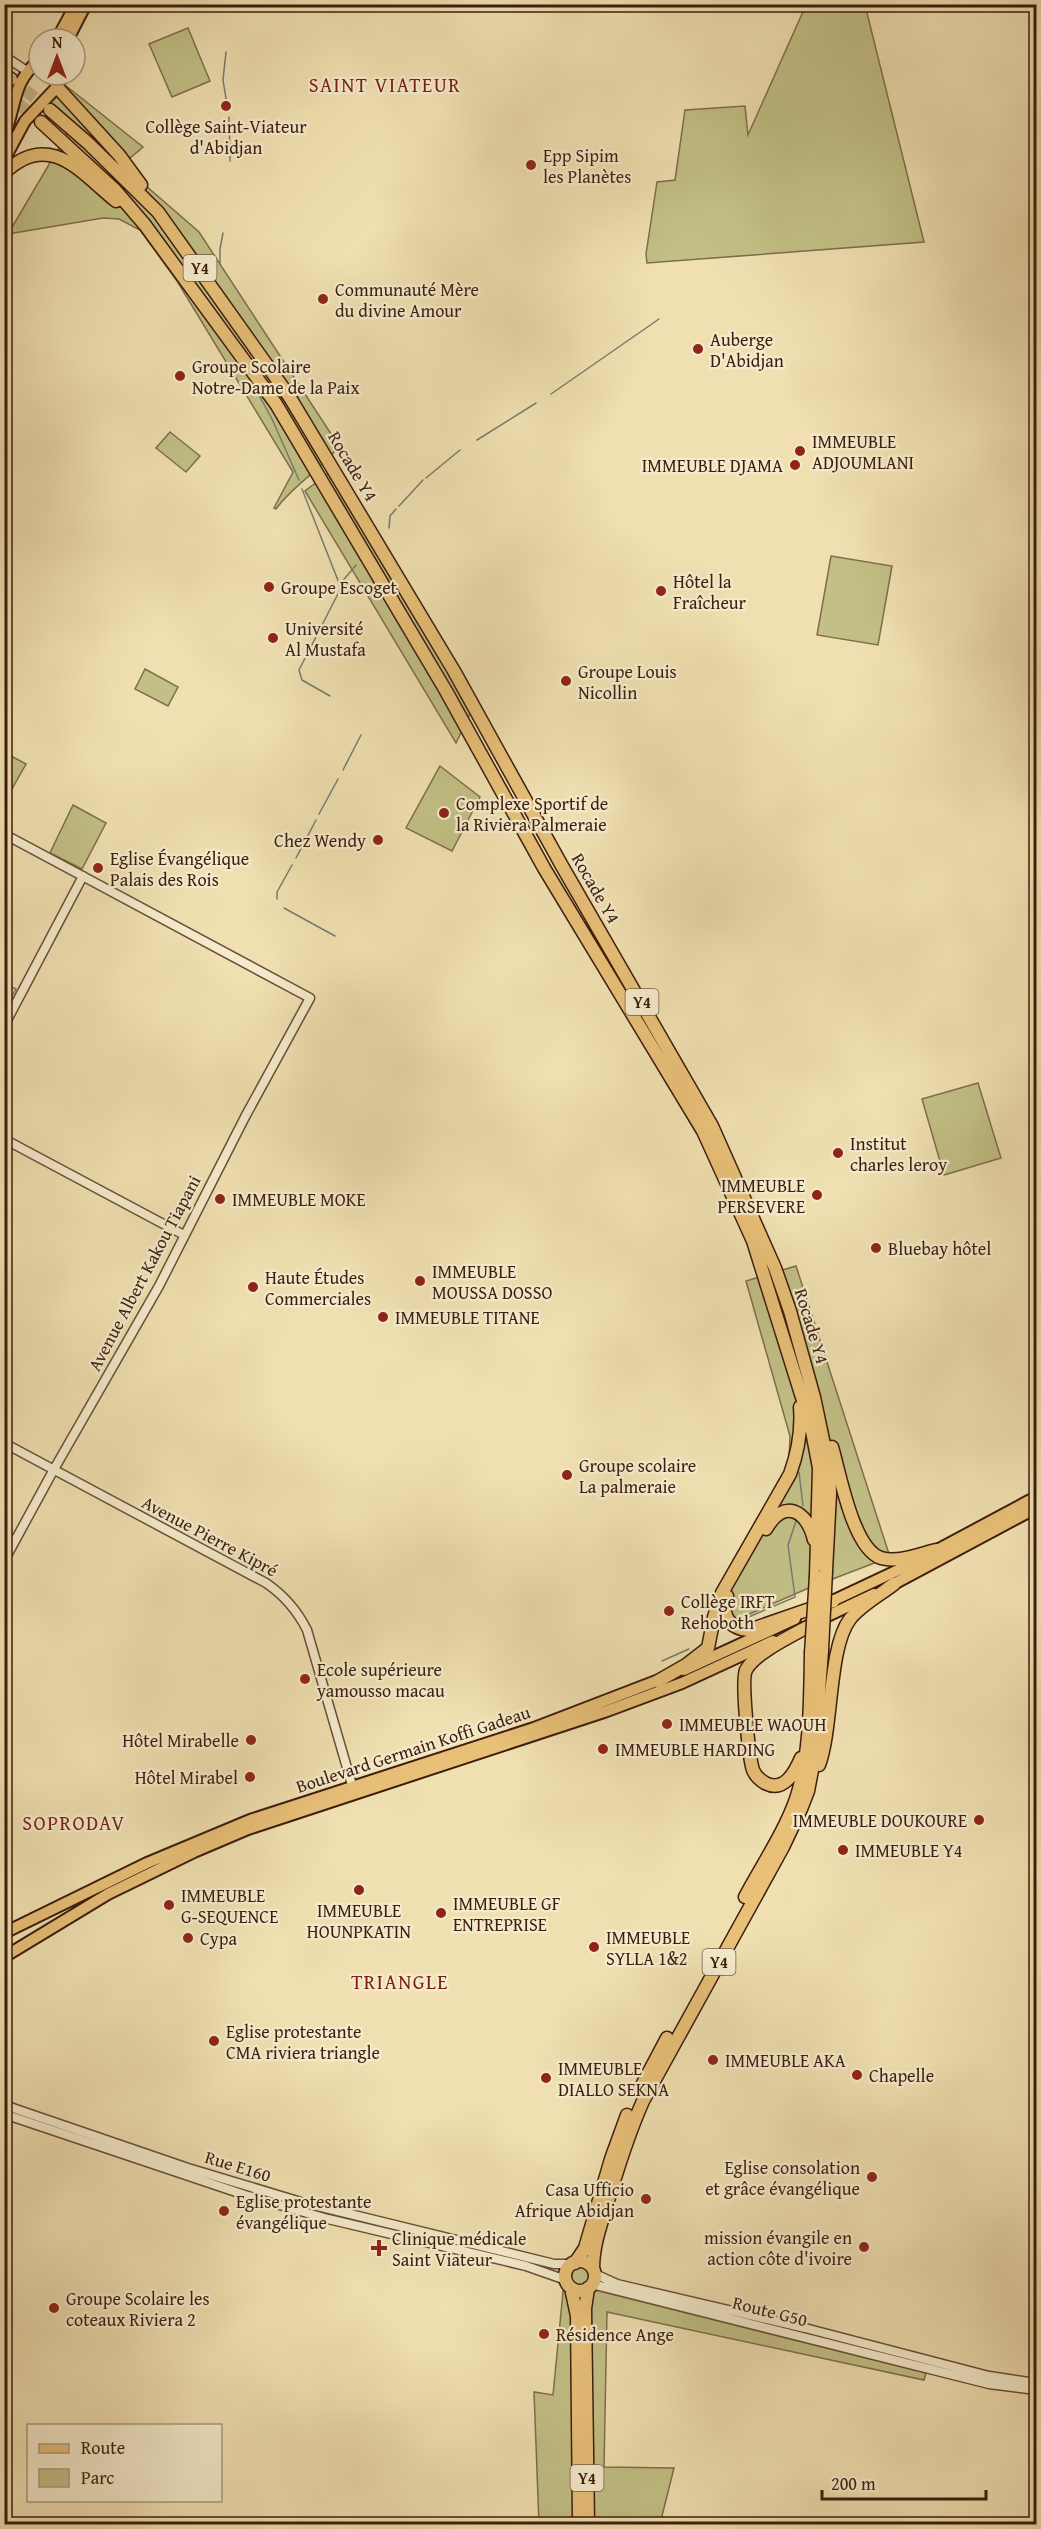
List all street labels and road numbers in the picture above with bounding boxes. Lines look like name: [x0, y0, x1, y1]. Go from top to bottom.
road number: Y4: [184, 255, 216, 281]
street label: Rocade Y4: [321, 426, 385, 506]
street label: Rocade Y4: [565, 848, 627, 928]
road number: Y4: [626, 989, 658, 1015]
street label: Avenue Albert Kakou Tiapani: [81, 1170, 207, 1376]
street label: Rocade Y4: [788, 1285, 836, 1367]
street label: Avenue Pierre Kipré: [137, 1489, 283, 1583]
street label: Boulevard Germain Koffi Gadeau: [292, 1698, 534, 1800]
road number: Y4: [702, 1949, 736, 1975]
street label: Rue E160: [202, 2143, 275, 2189]
street label: Route G50: [730, 2289, 810, 2333]
road number: Y4: [570, 2465, 604, 2491]

